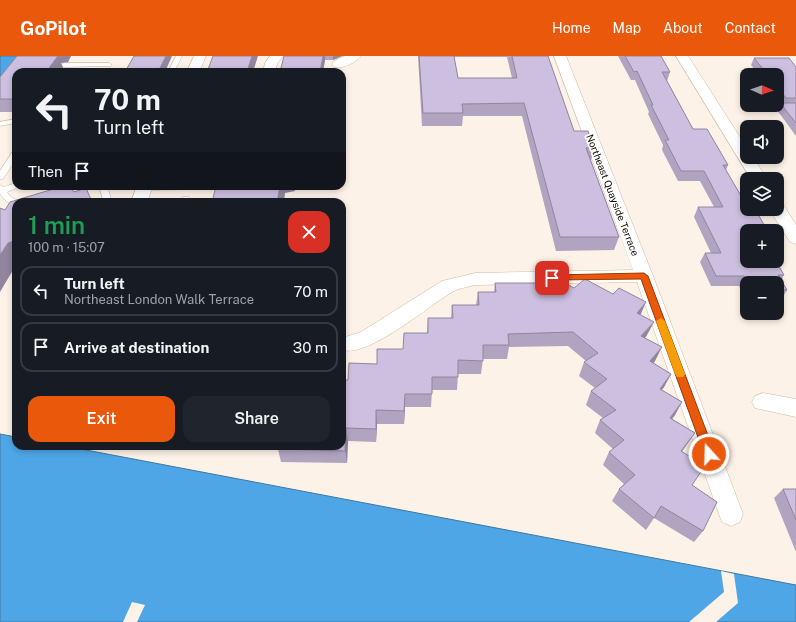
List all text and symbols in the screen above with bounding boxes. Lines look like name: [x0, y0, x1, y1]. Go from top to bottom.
text: GoPilot: [20, 17, 87, 39]
text: Home: [552, 20, 591, 36]
text: Map: [613, 20, 641, 36]
text: About: [663, 20, 703, 36]
text: Contact: [725, 20, 776, 36]
north arrow: [740, 68, 784, 112]
map controls: [740, 68, 784, 320]
text: 70 m: [94, 83, 161, 116]
icon: left: [28, 84, 80, 136]
text: Turn left: [94, 117, 164, 138]
button: sound: [740, 120, 784, 164]
street label: Northeast Quayside Terrace: [584, 132, 642, 258]
icon: arrive: [71, 160, 93, 182]
text: Then: [28, 163, 63, 180]
button: layers: [740, 172, 784, 216]
text: 1 min: [28, 211, 85, 239]
button: close: [288, 211, 330, 253]
button: +: [740, 224, 784, 268]
text: 100 m · 15:07: [28, 240, 105, 255]
pin: [535, 261, 569, 295]
icon: arrive: [541, 267, 563, 289]
text: Turn left: [64, 275, 125, 292]
button: −: [740, 276, 784, 320]
icon: left: [30, 280, 52, 302]
text: 70 m: [293, 283, 328, 300]
text: Northeast London Walk Terrace: [64, 292, 254, 307]
icon: arrive: [30, 336, 52, 358]
text: Arrive at destination: [64, 339, 209, 356]
text: 30 m: [293, 339, 328, 356]
button: Exit: [28, 396, 175, 442]
button: Share: [183, 396, 330, 442]
position arrow: [688, 433, 730, 475]

